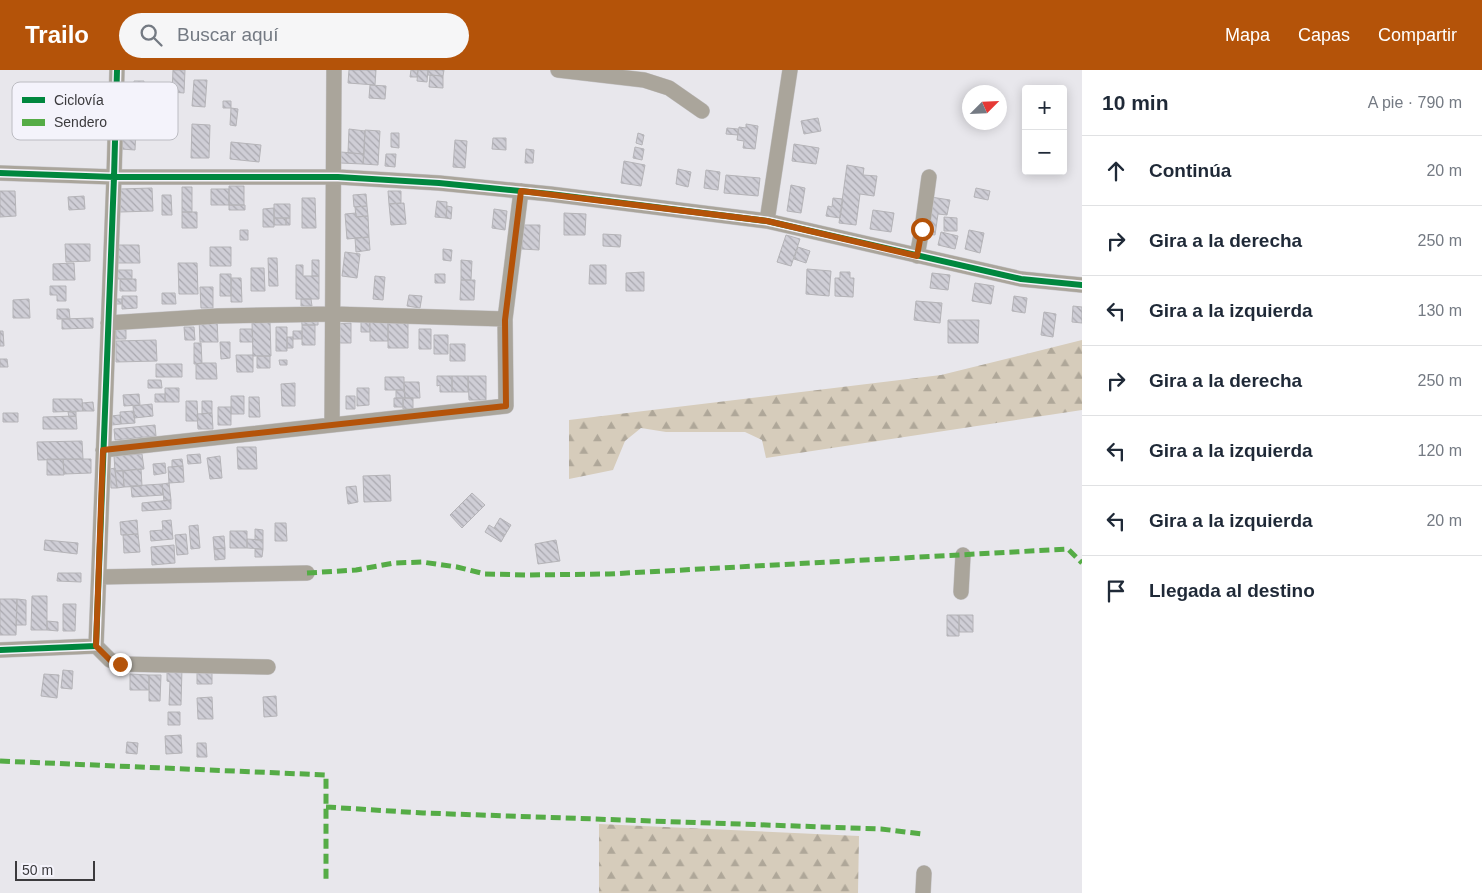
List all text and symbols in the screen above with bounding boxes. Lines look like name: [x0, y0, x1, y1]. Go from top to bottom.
search box: [119, 13, 469, 58]
text: Trailo: [25, 21, 89, 48]
icon: search: [137, 21, 165, 49]
text: Buscar aquí: [177, 24, 278, 45]
text: Mapa: [1225, 25, 1270, 45]
text: Capas: [1298, 25, 1350, 45]
text: Compartir: [1378, 25, 1457, 45]
legend: [12, 82, 178, 140]
north arrow: [962, 85, 1007, 130]
map controls: [1022, 85, 1067, 175]
button: +: [1022, 85, 1067, 130]
text: 10 min: [1102, 91, 1169, 114]
text: Ciclovía: [54, 92, 104, 108]
text: A pie · 790 m: [1368, 94, 1462, 111]
text: Sendero: [54, 114, 107, 130]
button: −: [1022, 130, 1067, 175]
icon: ahead: [1102, 157, 1130, 185]
text: Continúa: [1149, 160, 1231, 181]
text: 20 m: [1426, 162, 1462, 179]
route start: [911, 218, 934, 241]
icon: right: [1102, 227, 1130, 255]
text: Gira a la derecha: [1149, 230, 1302, 251]
text: 250 m: [1418, 232, 1462, 249]
icon: left: [1102, 297, 1130, 325]
text: Gira a la izquierda: [1149, 300, 1313, 321]
text: 130 m: [1418, 302, 1462, 319]
icon: right: [1102, 367, 1130, 395]
text: Gira a la derecha: [1149, 370, 1302, 391]
text: 250 m: [1418, 372, 1462, 389]
icon: left: [1102, 437, 1130, 465]
text: Gira a la izquierda: [1149, 440, 1313, 461]
text: 120 m: [1418, 442, 1462, 459]
icon: left: [1102, 507, 1130, 535]
text: Gira a la izquierda: [1149, 510, 1313, 531]
text: 20 m: [1426, 512, 1462, 529]
icon: arrive: [1102, 577, 1130, 605]
text: Llegada al destino: [1149, 580, 1315, 601]
route end: [109, 653, 132, 676]
scale bar: [15, 858, 95, 881]
text: 50 m: [22, 862, 53, 878]

